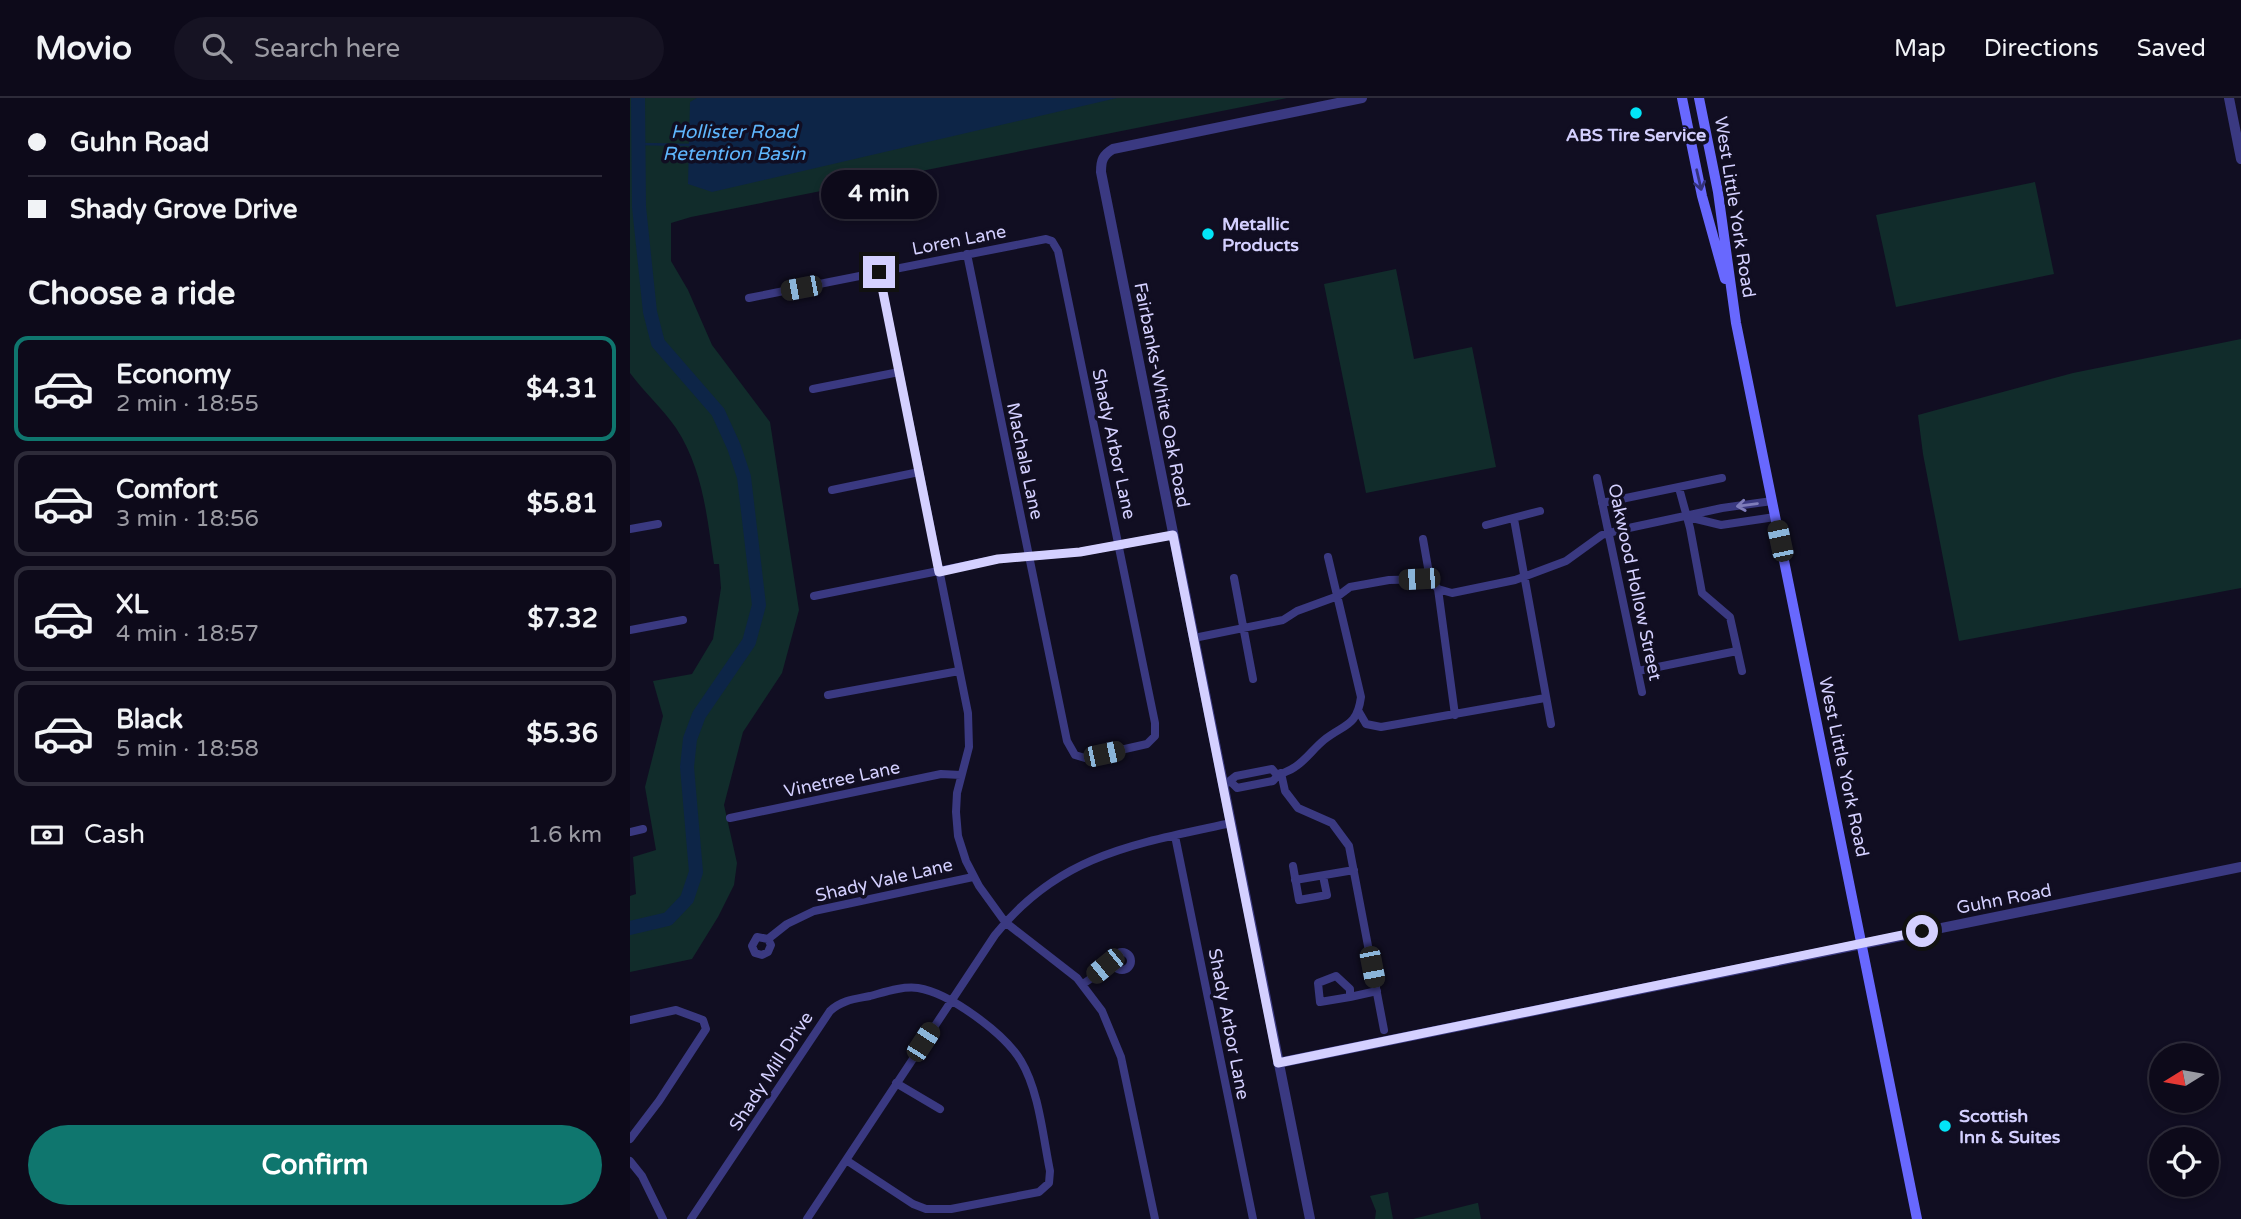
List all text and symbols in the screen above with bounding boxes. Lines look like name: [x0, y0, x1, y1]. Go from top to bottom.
search box: [174, 17, 664, 80]
text: Movio: [35, 29, 132, 68]
icon: search: [198, 29, 236, 67]
text: Search here: [254, 33, 400, 64]
text: Map: [1894, 34, 1946, 63]
text: Directions: [1984, 34, 2099, 63]
text: Saved: [2137, 34, 2206, 63]
marker: ABS Tire Service: [1628, 105, 1644, 121]
street label: West Little York Road: [1710, 115, 1760, 299]
water label: Hollister Road Retention Basin: [663, 121, 806, 165]
place label: ABS Tire Service: [1566, 124, 1706, 146]
text: Guhn Road: [70, 127, 209, 158]
one-way arrow: [1692, 168, 1706, 191]
callout: 4 min: [821, 170, 937, 220]
text: 4 min: [848, 180, 910, 208]
text: Shady Grove Drive: [70, 194, 297, 225]
place label: Metallic Products: [1222, 213, 1299, 256]
street label: Loren Lane: [910, 220, 1008, 260]
marker: Metallic Products: [1200, 226, 1216, 242]
route end: [863, 256, 895, 288]
car: [779, 274, 824, 302]
text: Choose a ride: [28, 275, 235, 313]
street label: Fairbanks-White Oak Road: [1129, 281, 1195, 509]
icon: car: [32, 357, 95, 420]
text: Economy: [116, 359, 231, 390]
street label: Shady Arbor Lane: [1087, 367, 1141, 521]
text: $4.31: [526, 373, 598, 404]
text: 2 min · 18:55: [116, 390, 259, 418]
street label: Machala Lane: [1002, 400, 1048, 522]
icon: car: [32, 472, 95, 535]
text: Comfort: [116, 474, 218, 505]
street label: Oakwood Hollow Street: [1603, 481, 1667, 683]
text: $5.81: [527, 488, 598, 519]
one-way arrow: [1736, 499, 1759, 512]
text: 3 min · 18:56: [116, 505, 259, 533]
car: [1766, 518, 1795, 564]
car: [1398, 567, 1441, 591]
icon: car: [32, 587, 95, 650]
text: XL: [116, 589, 148, 620]
text: $7.32: [528, 603, 598, 634]
text: 4 min · 18:57: [116, 620, 259, 648]
street label: West Little York Road: [1814, 675, 1874, 859]
icon: car: [32, 702, 95, 765]
text: Black: [116, 704, 183, 735]
text: $5.36: [526, 718, 598, 749]
text: 5 min · 18:58: [116, 735, 259, 763]
car: [1082, 739, 1127, 769]
street label: Vinetree Lane: [782, 756, 902, 802]
icon: cash: [28, 816, 66, 854]
text: Cash: [84, 819, 145, 850]
text: 1.6 km: [528, 821, 602, 849]
street label: Shady Vale Lane: [813, 853, 955, 907]
street label: Guhn Road: [1955, 879, 2053, 919]
route start: [1906, 915, 1938, 947]
car: [1358, 944, 1387, 990]
car: [1083, 945, 1128, 987]
street label: Shady Arbor Lane: [1204, 947, 1254, 1101]
street label: Shady Mill Drive: [724, 1007, 818, 1135]
car: [903, 1019, 944, 1065]
north arrow: [2149, 1043, 2219, 1113]
map controls: [2149, 1043, 2219, 1197]
place label: Scottish Inn & Suites: [1959, 1105, 2061, 1148]
marker: Scottish Inn & Suites: [1937, 1118, 1953, 1134]
button: Confirm: [28, 1125, 602, 1205]
button: locate: [2149, 1127, 2219, 1197]

